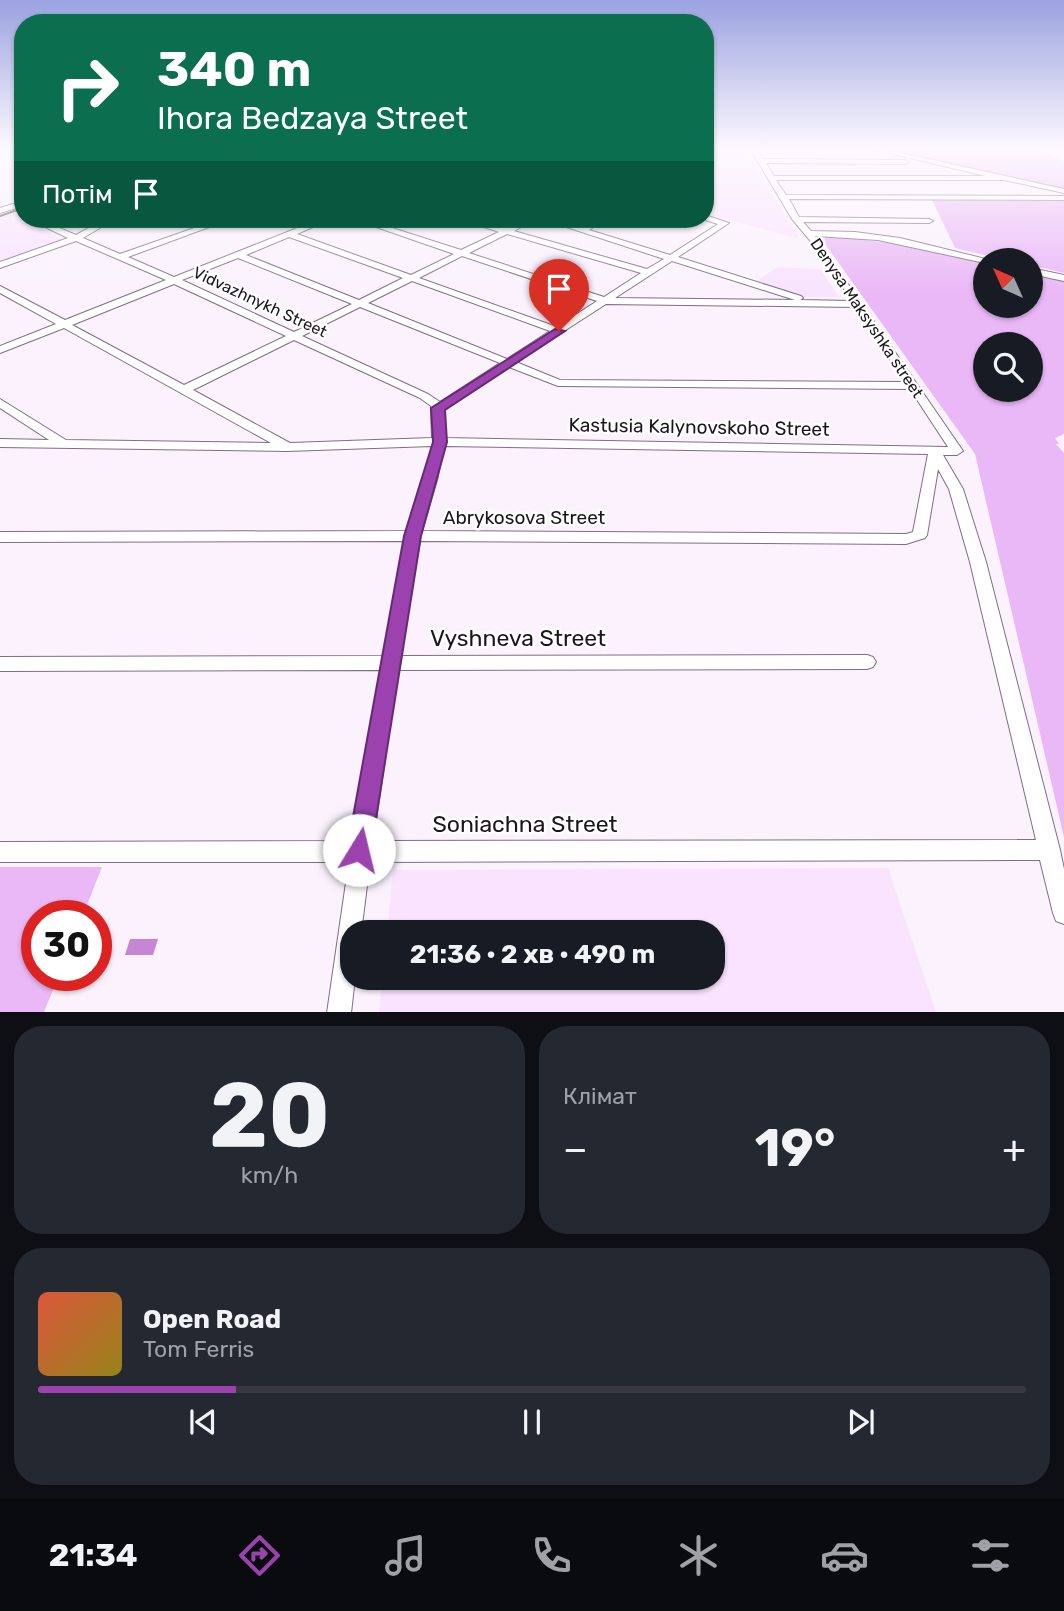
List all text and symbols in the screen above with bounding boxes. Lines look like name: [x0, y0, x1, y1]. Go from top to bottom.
text: 340 m: [157, 40, 311, 98]
icon: right: [42, 42, 133, 133]
text: Ihora Bedzaya Street: [157, 99, 468, 137]
icon: arrive: [127, 175, 165, 213]
text: Потім: [42, 179, 113, 210]
street label: Denysa Maksyshka street: [806, 235, 928, 401]
north arrow: [973, 248, 1043, 318]
map controls: [973, 248, 1043, 402]
pin: [529, 259, 589, 331]
street label: Vidvazhnykh Street: [190, 263, 330, 341]
icon: arrive: [540, 270, 578, 308]
button: search: [973, 332, 1043, 402]
street label: Kastusia Kalynovskoho Street: [568, 413, 830, 441]
street label: Abrykosova Street: [443, 506, 606, 529]
street label: Vyshneva Street: [430, 624, 606, 652]
street label: Soniachna Street: [432, 810, 618, 838]
position arrow: [322, 813, 396, 887]
speed limit sign: 30: [21, 900, 112, 991]
text: 21:36 · 2 хв · 490 m: [410, 939, 655, 970]
text: 20: [209, 1061, 330, 1169]
text: Клімат: [563, 1082, 637, 1110]
text: 19°: [755, 1117, 835, 1179]
text: −: [563, 1126, 588, 1172]
text: +: [1002, 1126, 1026, 1172]
text: km/h: [241, 1161, 298, 1189]
text: Open Road: [143, 1304, 281, 1335]
text: Tom Ferris: [143, 1335, 254, 1363]
icon: previous: [184, 1403, 222, 1441]
icon: pause: [513, 1403, 551, 1441]
icon: next: [842, 1403, 880, 1441]
icon: directions: [235, 1531, 284, 1580]
icon: music: [381, 1531, 430, 1580]
icon: phone: [527, 1531, 576, 1580]
icon: climate: [674, 1531, 723, 1580]
icon: car: [820, 1531, 869, 1580]
icon: filters: [966, 1531, 1015, 1580]
text: 21:34: [49, 1536, 138, 1574]

